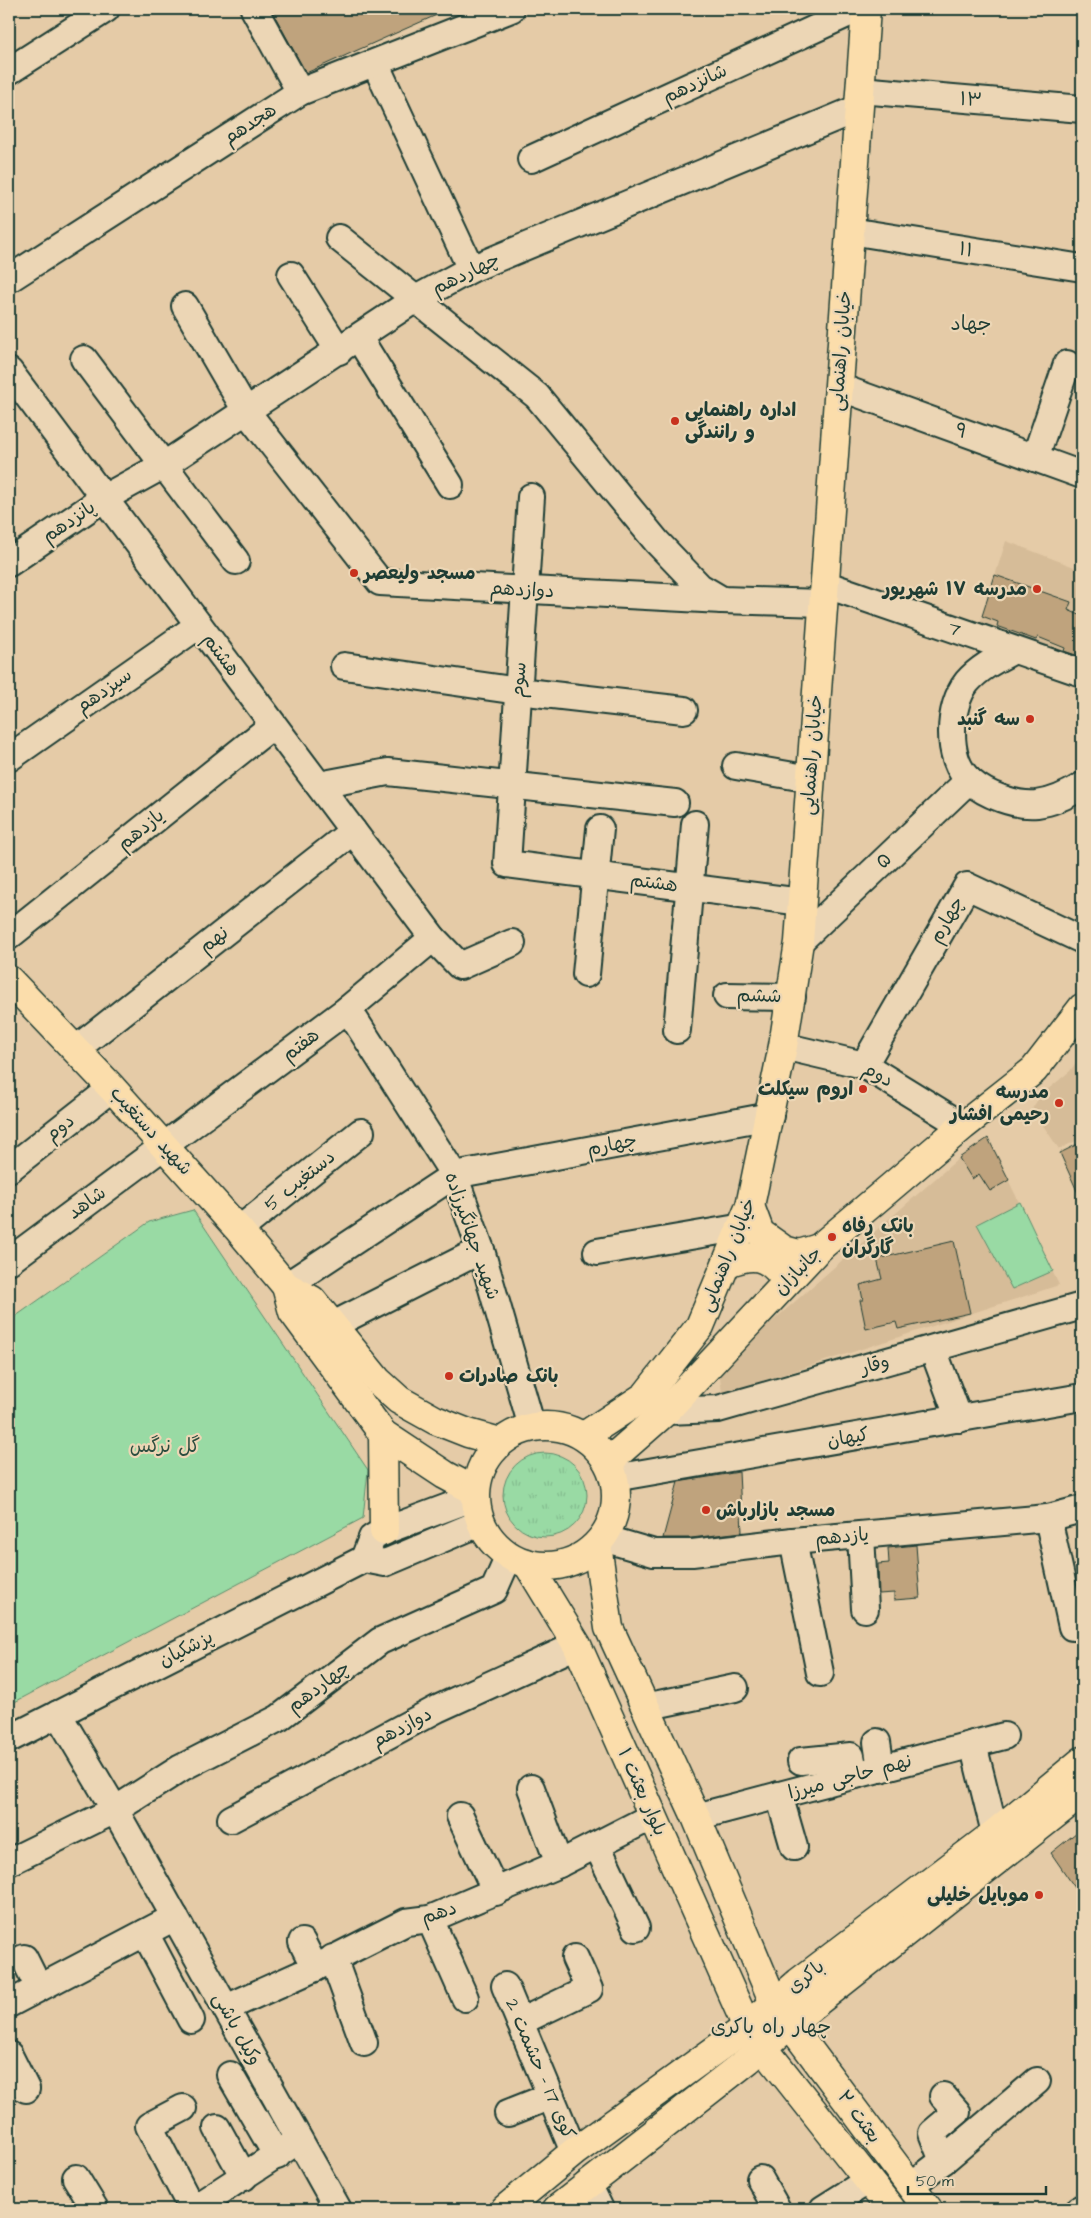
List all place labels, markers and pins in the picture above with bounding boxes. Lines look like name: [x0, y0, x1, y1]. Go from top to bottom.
place label: اداره راهنمایی و رانندگی: [685, 397, 796, 446]
marker: اداره راهنمایی و رانندگی: [669, 415, 681, 427]
place label: مسجد ولیعصر: [362, 560, 476, 587]
marker: مسجد ولیعصر: [348, 567, 360, 579]
place label: مدرسه ۱۷ شهریور: [881, 576, 1027, 603]
marker: مدرسه ۱۷ شهریور: [1031, 583, 1043, 595]
place label: سه گنبد: [957, 706, 1020, 733]
marker: سه گنبد: [1024, 713, 1036, 725]
place label: اروم سیکلت: [758, 1076, 853, 1103]
place label: مدرسه رحیمی افشار: [948, 1079, 1049, 1128]
marker: اروم سیکلت: [857, 1083, 869, 1095]
marker: مدرسه رحیمی افشار: [1053, 1097, 1065, 1109]
place label: بانک رفاه گارگران: [842, 1213, 914, 1262]
marker: بانک رفاه گارگران: [826, 1231, 838, 1243]
place label: بانک صادرات: [459, 1363, 559, 1390]
marker: بانک صادرات: [443, 1370, 455, 1382]
place label: مسجد بازارباش: [716, 1497, 835, 1524]
marker: مسجد بازارباش: [700, 1504, 712, 1516]
place label: موبایل خلیلی: [927, 1882, 1029, 1909]
marker: موبایل خلیلی: [1033, 1889, 1045, 1901]

